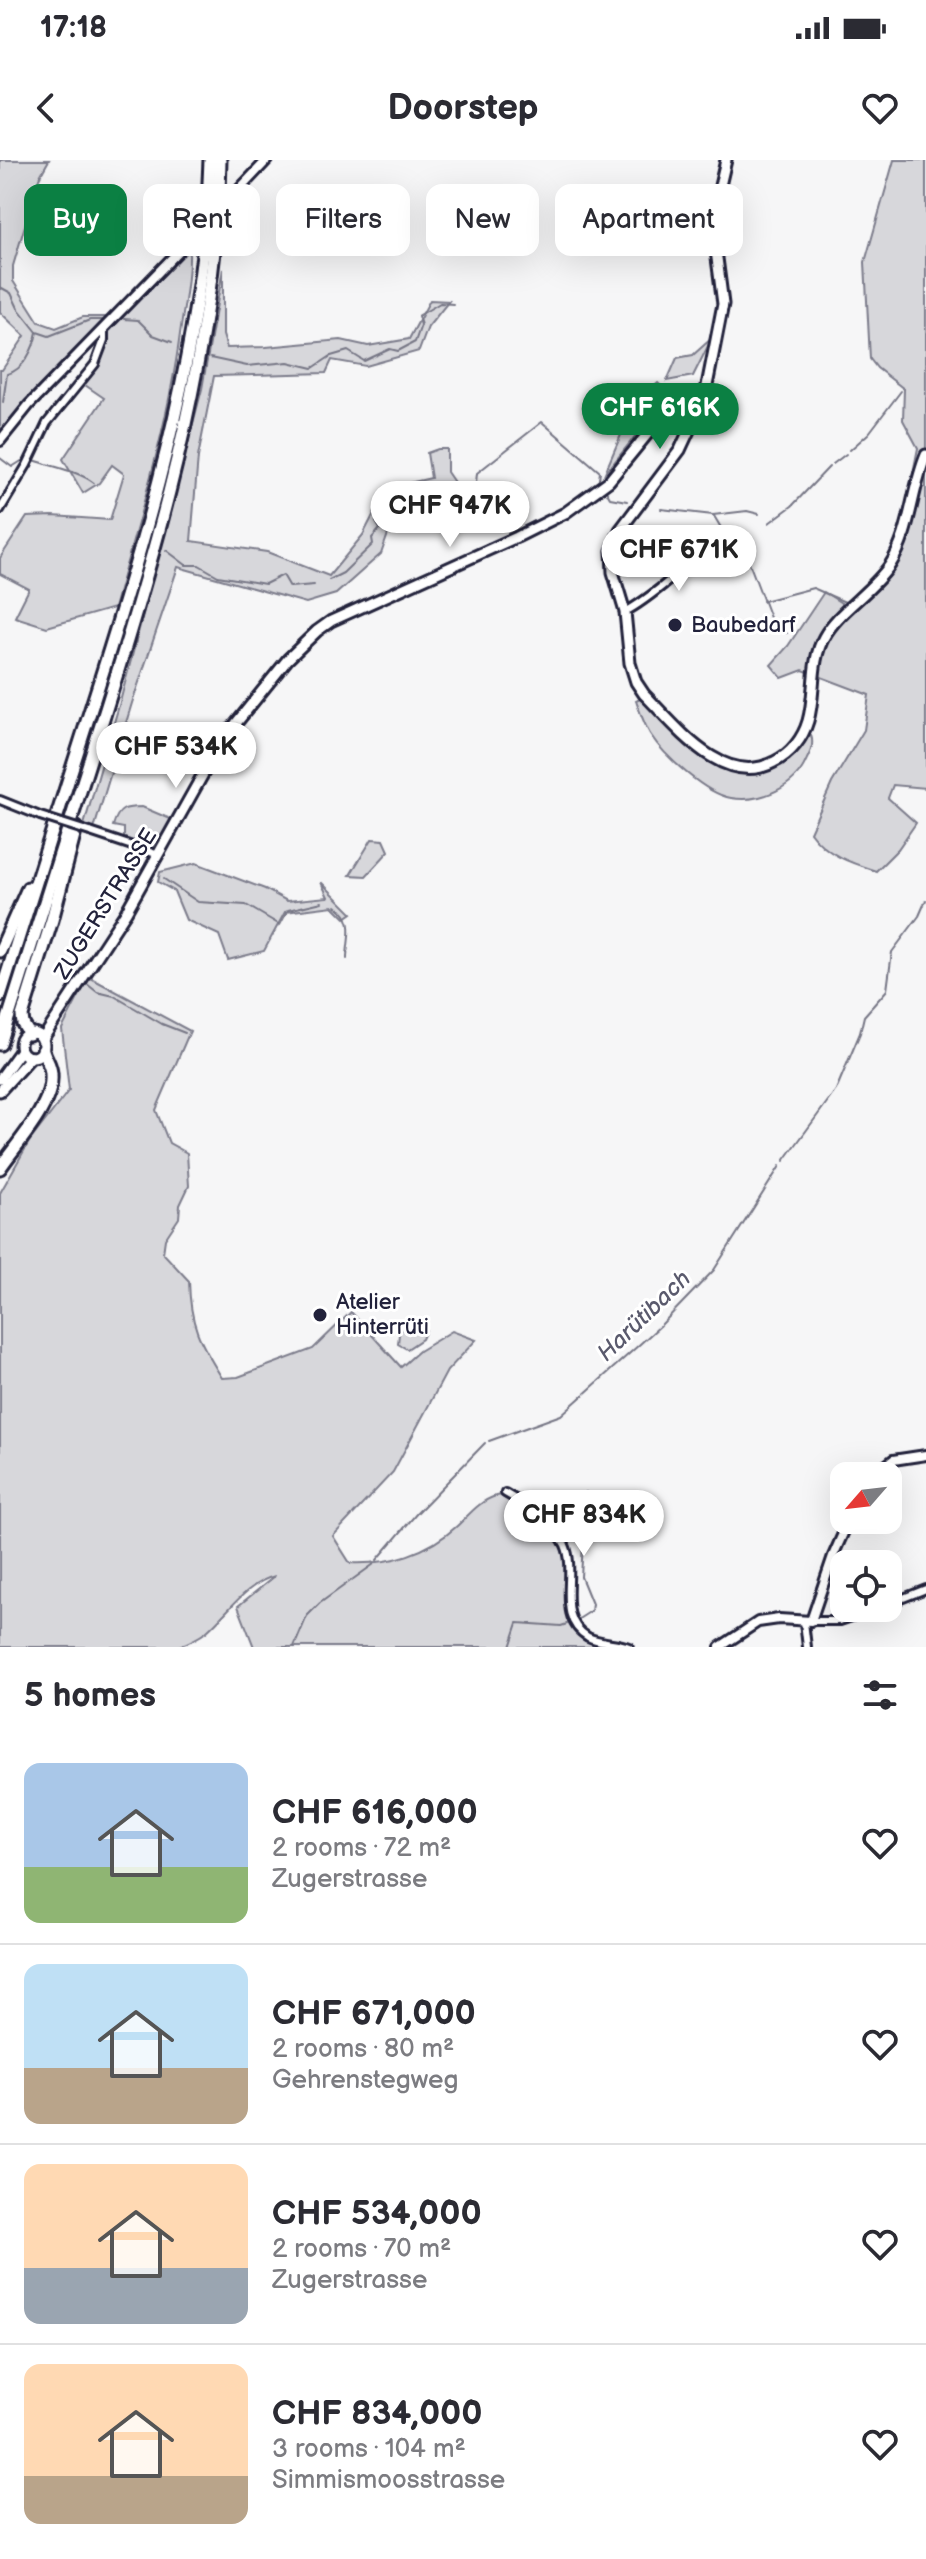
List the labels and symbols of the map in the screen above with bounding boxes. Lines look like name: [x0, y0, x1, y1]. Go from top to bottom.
pin: CHF 616K: [577, 383, 743, 451]
pin: CHF 947K: [367, 481, 533, 549]
pin: CHF 671K: [596, 525, 762, 593]
place label: Baubedarf: [691, 612, 796, 639]
marker: Baubedarf: [666, 616, 684, 634]
pin: CHF 534K: [93, 722, 259, 790]
street label: ZUGERSTRASSE: [48, 824, 163, 985]
water label: Harütibach: [591, 1264, 697, 1368]
place label: Atelier Hinterrüti: [336, 1289, 429, 1341]
marker: Atelier Hinterrüti: [311, 1306, 329, 1324]
north arrow: [830, 1462, 902, 1534]
pin: CHF 834K: [501, 1490, 667, 1558]

